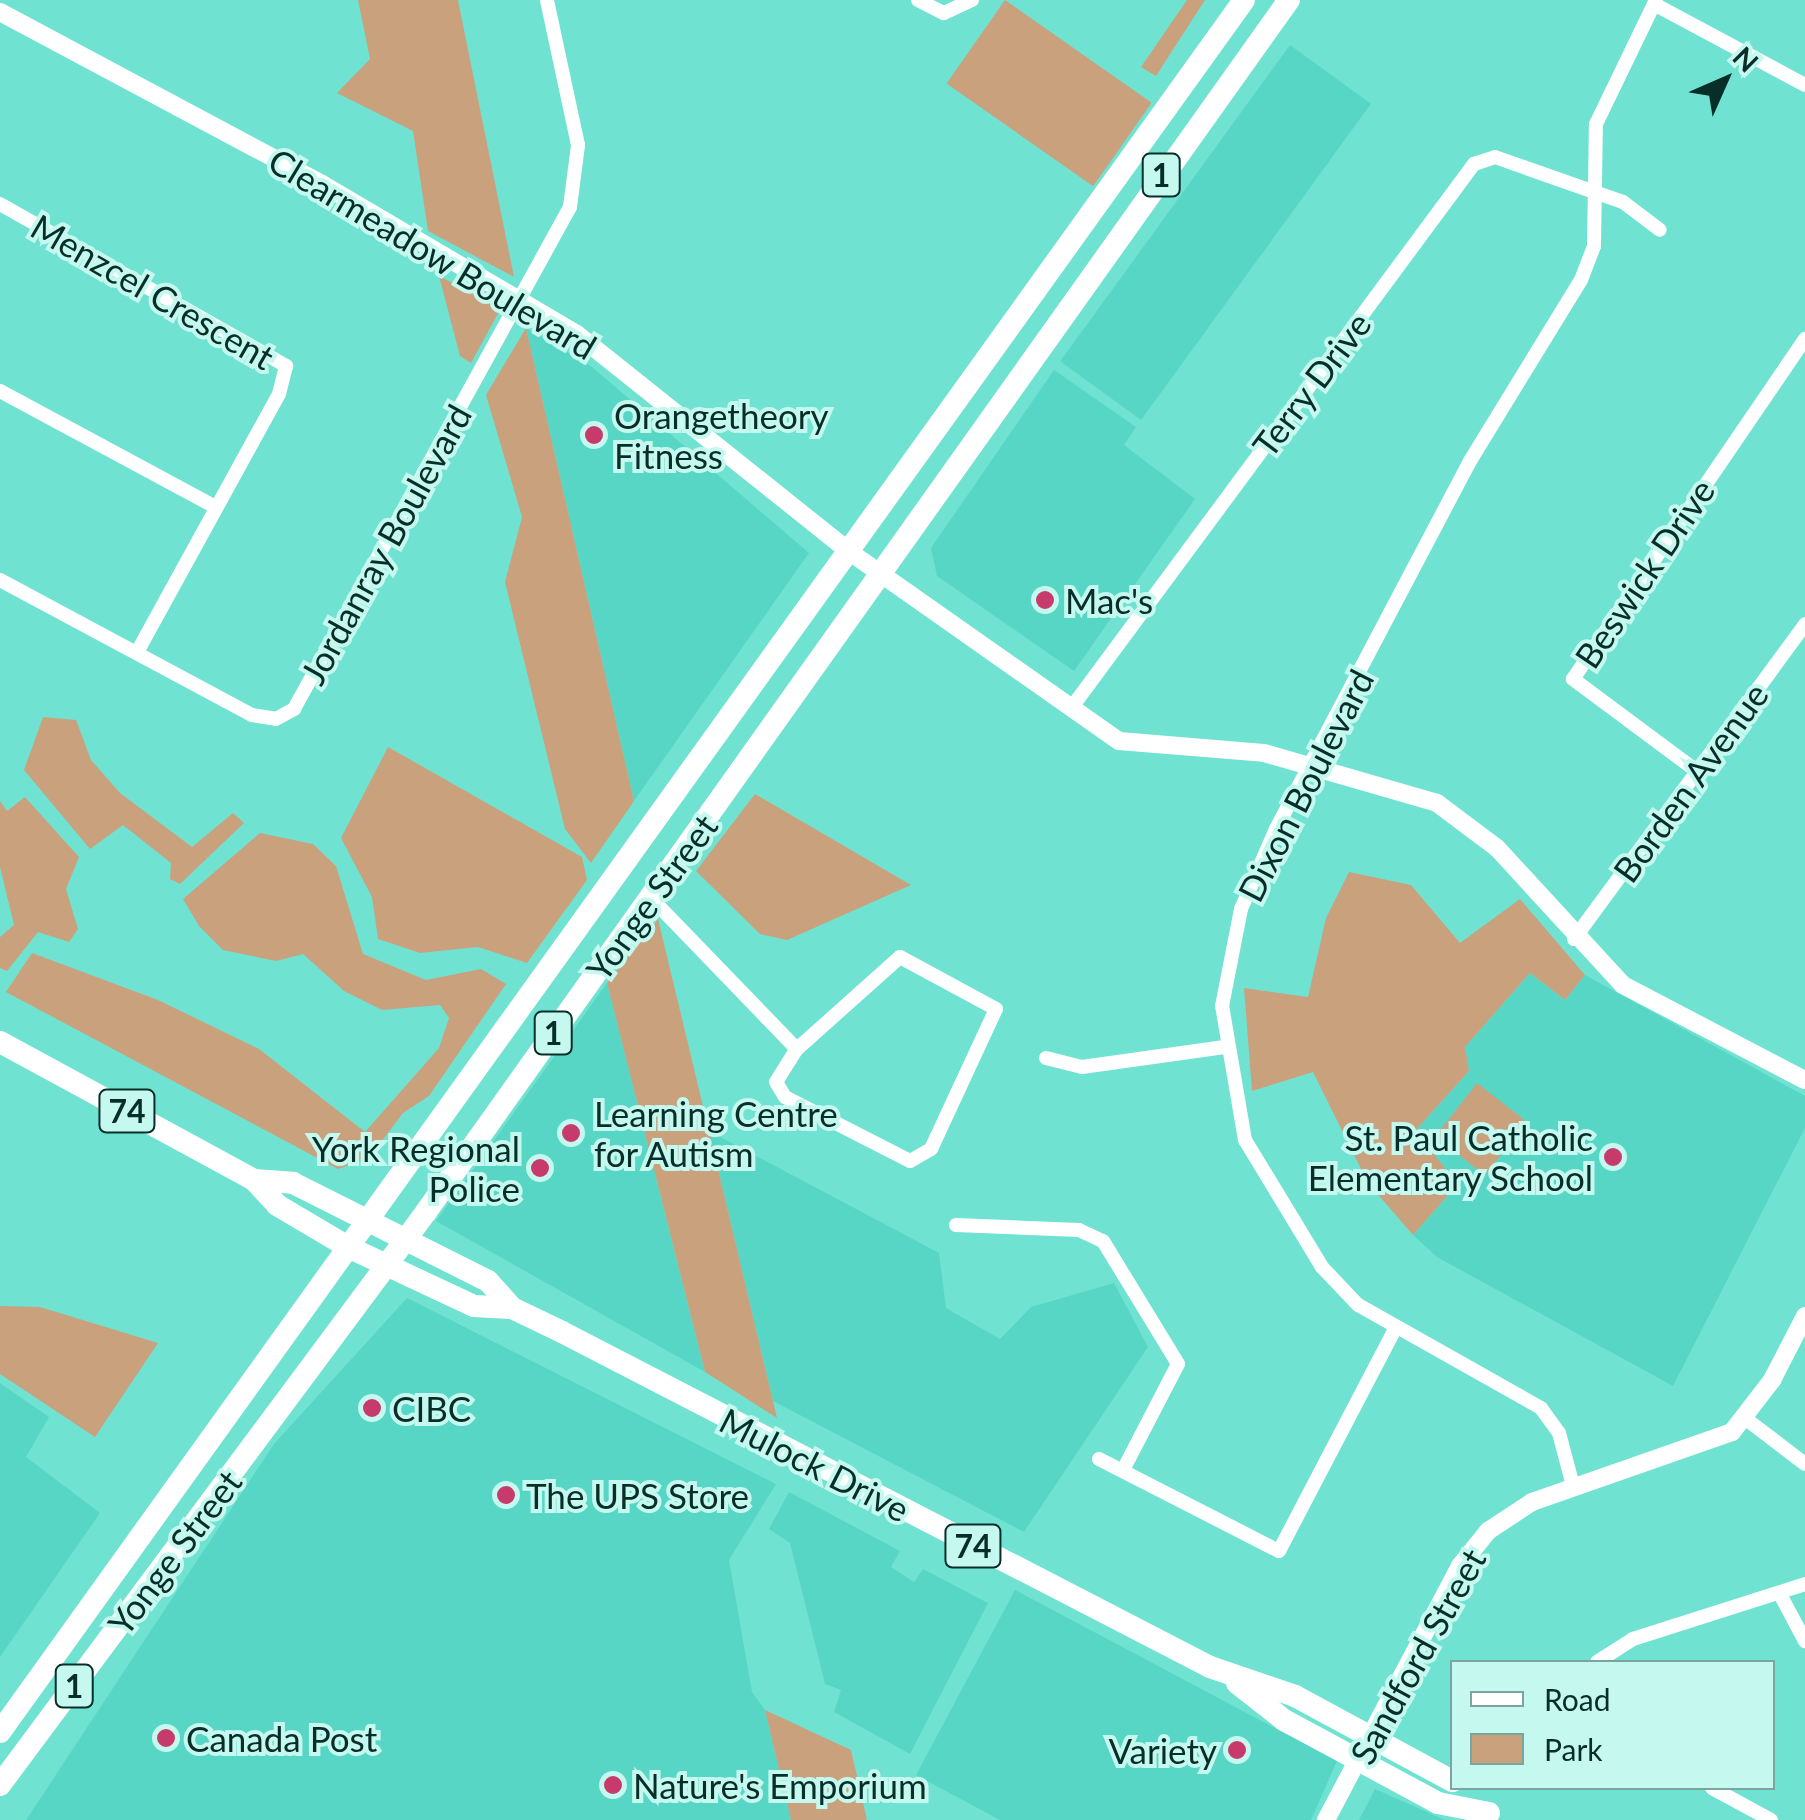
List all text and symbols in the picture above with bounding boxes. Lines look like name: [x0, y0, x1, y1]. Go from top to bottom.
north arrow: [1675, 30, 1775, 130]
text: N: [1727, 39, 1766, 78]
street label: Clearmeadow Boulevard: [261, 138, 605, 368]
road number: 1: [1141, 148, 1181, 202]
street label: Menzcel Crescent: [24, 205, 282, 377]
street label: Terry Drive: [1243, 303, 1379, 465]
place label: Orangetheory Fitness: [614, 394, 829, 476]
street label: Jordanray Boulevard: [291, 397, 479, 691]
marker: Orangetheory Fitness: [583, 424, 605, 446]
street label: Beswick Drive: [1565, 471, 1723, 675]
place label: Mac's: [1065, 579, 1153, 621]
marker: Mac's: [1034, 589, 1056, 611]
street label: Dixon Boulevard: [1229, 662, 1381, 908]
street label: Borden Avenue: [1603, 674, 1777, 890]
street label: Yonge Street: [577, 806, 725, 988]
road number: 1: [533, 1006, 573, 1060]
road number: 74: [97, 1084, 157, 1138]
place label: Learning Centre for Autism: [594, 1092, 838, 1174]
place label: St. Paul Catholic Elementary School: [1307, 1116, 1593, 1198]
marker: Learning Centre for Autism: [558, 1120, 584, 1146]
place label: York Regional Police: [312, 1127, 520, 1209]
marker: St. Paul Catholic Elementary School: [1602, 1146, 1624, 1168]
marker: York Regional Police: [529, 1157, 551, 1179]
place label: CIBC: [392, 1387, 471, 1429]
marker: CIBC: [361, 1397, 383, 1419]
street label: Mulock Drive: [713, 1398, 917, 1530]
street label: Yonge Street: [99, 1462, 249, 1642]
place label: The UPS Store: [526, 1474, 749, 1516]
marker: The UPS Store: [495, 1484, 517, 1506]
road number: 74: [943, 1519, 1003, 1573]
street label: Sandford Street: [1341, 1541, 1493, 1771]
road number: 1: [54, 1659, 94, 1713]
legend: [1450, 1660, 1775, 1790]
text: Road: [1544, 1681, 1611, 1717]
place label: Canada Post: [186, 1717, 377, 1759]
marker: Canada Post: [155, 1727, 177, 1749]
place label: Variety: [1108, 1729, 1217, 1771]
text: Park: [1544, 1731, 1603, 1767]
marker: Variety: [1226, 1739, 1248, 1761]
place label: Nature's Emporium: [633, 1764, 927, 1806]
marker: Nature's Emporium: [602, 1774, 624, 1796]

